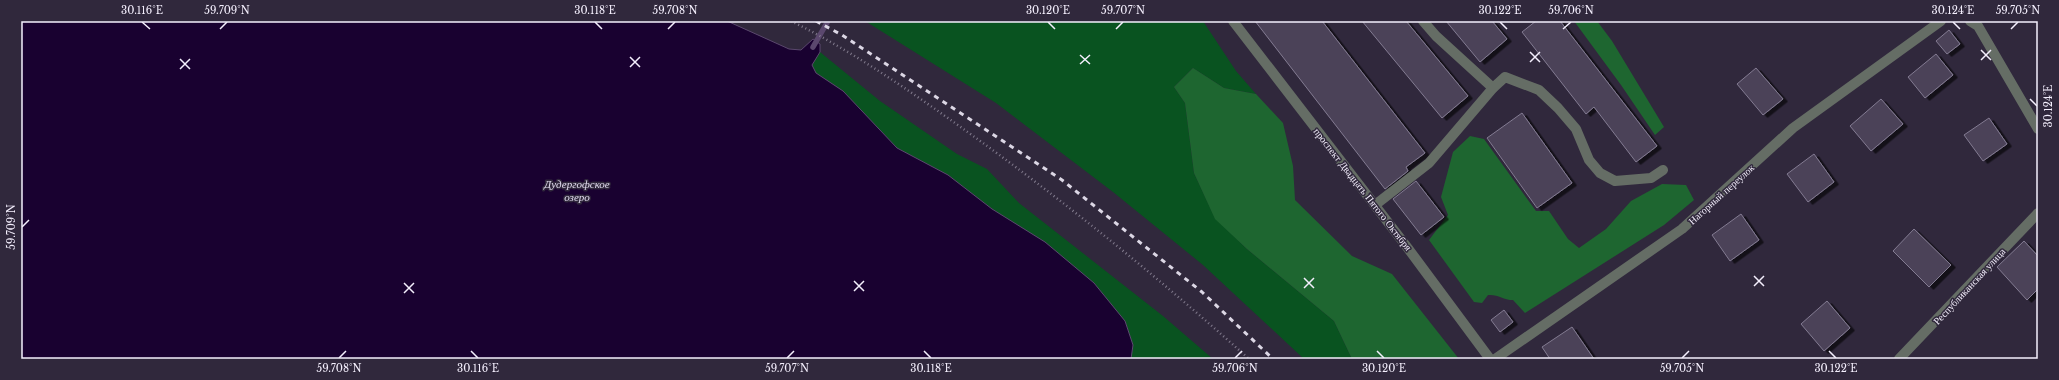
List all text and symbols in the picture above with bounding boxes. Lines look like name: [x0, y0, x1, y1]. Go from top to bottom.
text: 30.116°E: [121, 4, 163, 17]
text: 59.709°N: [204, 4, 250, 17]
text: 30.118°E: [574, 4, 616, 17]
text: 59.708°N: [652, 4, 698, 17]
text: 30.120°E: [1026, 4, 1070, 17]
text: 59.707°N: [1101, 4, 1145, 17]
text: 30.122°E: [1478, 4, 1522, 17]
text: 59.706°N: [1548, 4, 1594, 17]
text: 30.124°E: [1932, 4, 1974, 17]
text: 59.705°N: [1996, 4, 2040, 17]
text: 30.124°E: [2042, 85, 2055, 127]
street label: проспект Двадцать Пятого Октября: [1311, 125, 1415, 254]
street label: Нагорный переулок: [1686, 161, 1757, 227]
water label: Дудергофское озеро: [543, 177, 610, 204]
text: 59.709°N: [5, 204, 18, 250]
street label: Республиканская улица: [1930, 245, 2009, 327]
text: 59.708°N: [316, 362, 362, 375]
text: 30.116°E: [457, 362, 499, 375]
text: 59.707°N: [765, 362, 809, 375]
text: 30.118°E: [910, 362, 952, 375]
text: 59.706°N: [1212, 362, 1258, 375]
text: 30.120°E: [1362, 362, 1406, 375]
text: 59.705°N: [1660, 362, 1704, 375]
text: 30.122°E: [1814, 362, 1858, 375]

